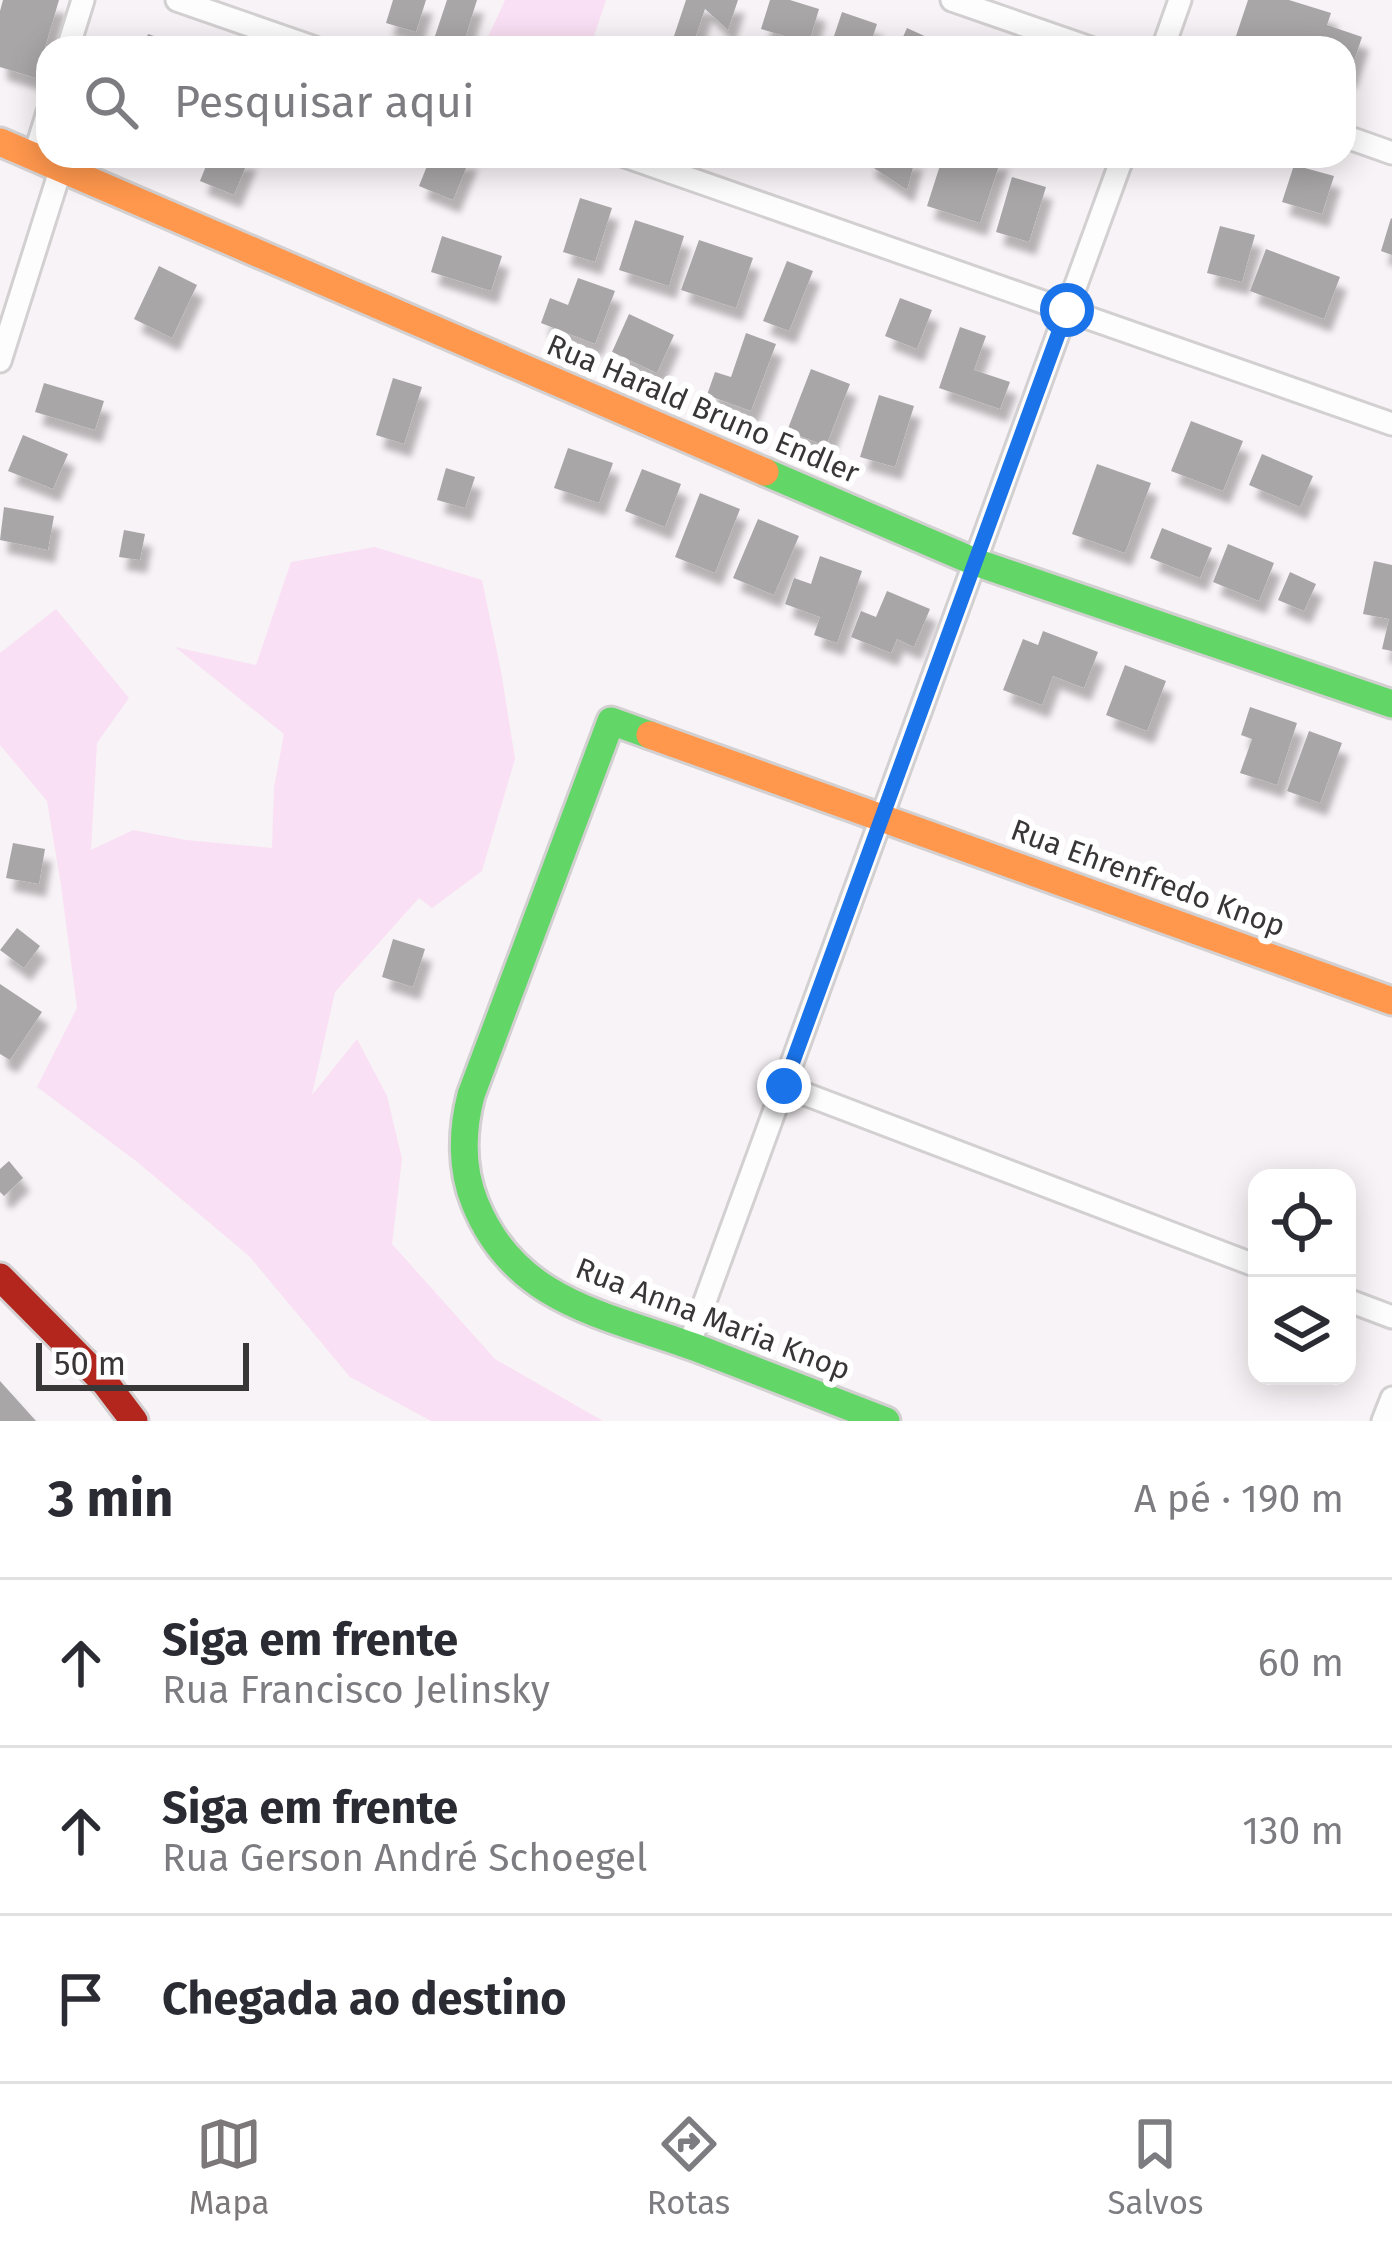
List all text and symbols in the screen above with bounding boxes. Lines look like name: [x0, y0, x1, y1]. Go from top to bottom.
search box: [36, 36, 1356, 168]
icon: search: [78, 69, 144, 135]
text: Pesquisar aqui: [174, 75, 475, 129]
route start: [1040, 283, 1094, 337]
street label: Rua Harald Bruno Endler: [541, 327, 865, 491]
street label: Rua Ehrenfredo Knop: [1006, 812, 1290, 944]
route end: [757, 1059, 811, 1113]
map controls: [1248, 1169, 1356, 1385]
button: locate: [1248, 1169, 1356, 1277]
street label: Rua Anna Maria Knop: [571, 1250, 855, 1388]
button: layers: [1248, 1277, 1356, 1385]
scale bar: [36, 1337, 249, 1390]
text: 50 m: [54, 1344, 126, 1384]
text: 3 min: [48, 1468, 174, 1530]
text: A pé · 190 m: [1134, 1476, 1344, 1522]
text: Siga em frente: [162, 1613, 458, 1667]
icon: ahead: [48, 1630, 114, 1696]
text: 60 m: [1258, 1640, 1344, 1686]
text: Rua Francisco Jelinsky: [162, 1667, 550, 1713]
text: Siga em frente: [162, 1781, 458, 1835]
icon: ahead: [48, 1798, 114, 1864]
text: 130 m: [1242, 1808, 1344, 1854]
text: Rua Gerson André Schoegel: [162, 1835, 647, 1881]
icon: arrive: [48, 1966, 114, 2032]
text: Chegada ao destino: [162, 1972, 566, 2026]
tab: Mapa: [189, 2111, 270, 2223]
tab: Rotas: [647, 2111, 730, 2223]
tab: Salvos: [1108, 2111, 1203, 2223]

